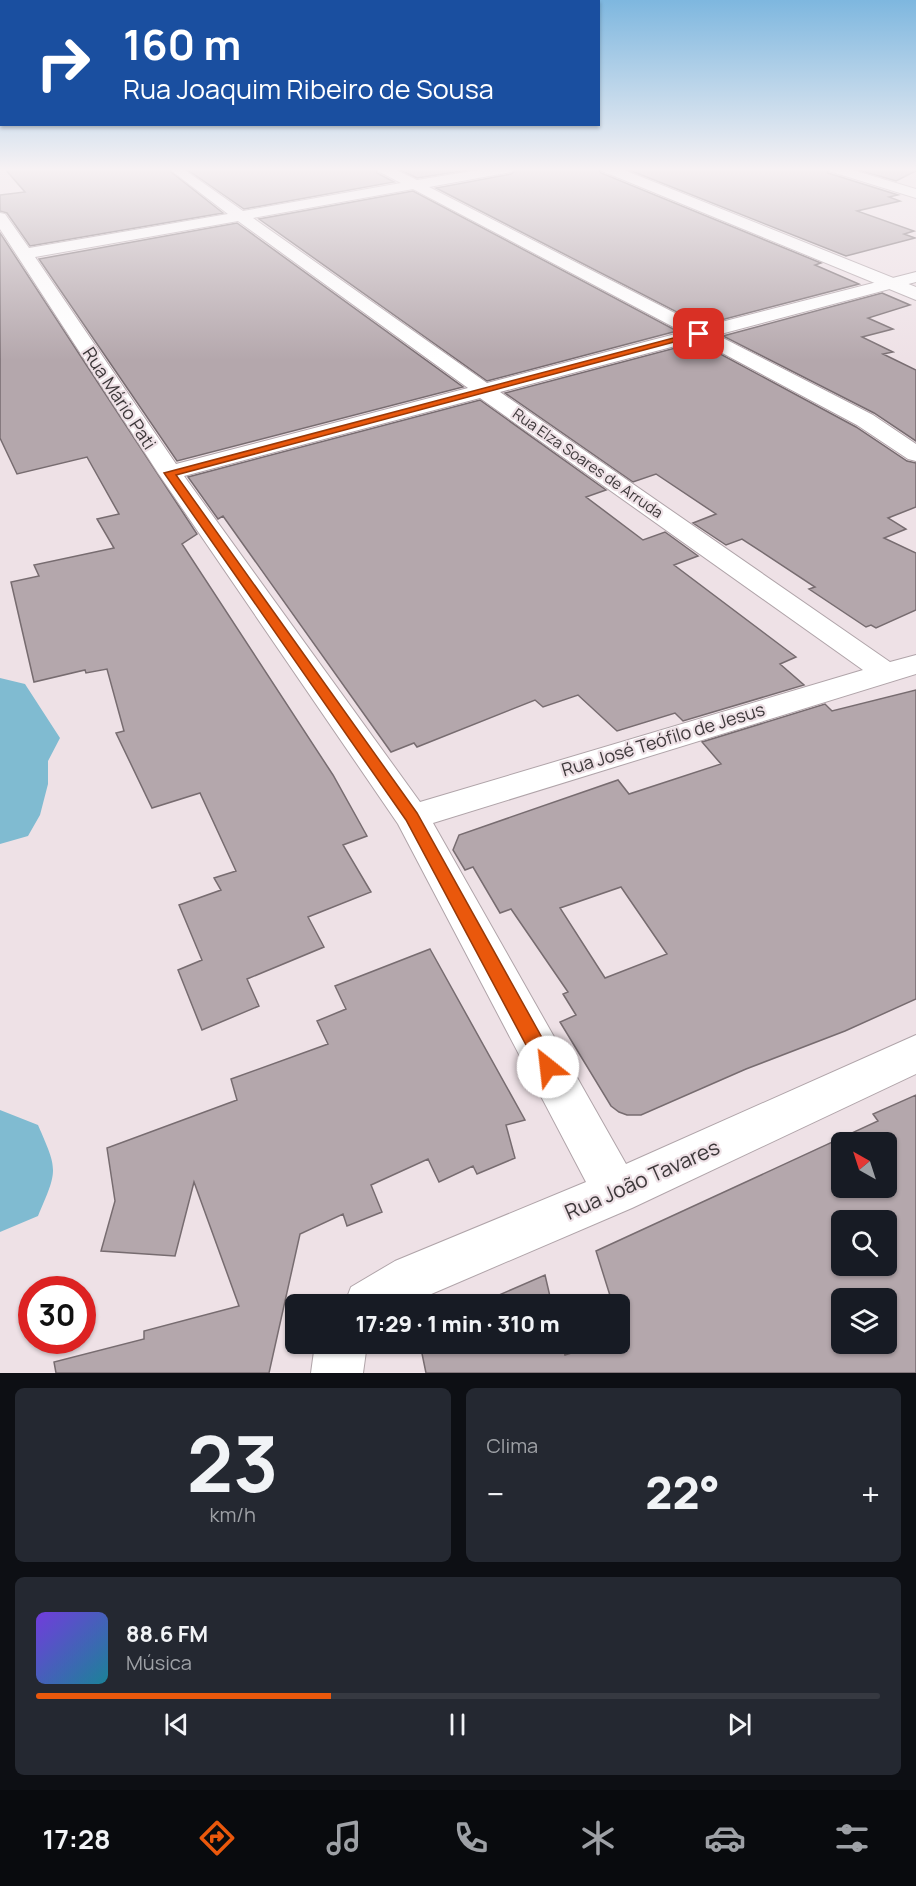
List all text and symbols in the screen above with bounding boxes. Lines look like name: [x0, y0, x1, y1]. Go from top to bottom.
text: 160 m: [123, 15, 241, 73]
icon: right: [24, 24, 102, 102]
text: Rua Joaquim Ribeiro de Sousa: [123, 70, 494, 107]
pin: [673, 308, 724, 359]
icon: arrive: [682, 317, 715, 350]
street label: Rua Mário Pati: [78, 342, 162, 454]
street label: Rua Elza Soares de Arruda: [509, 403, 667, 523]
street label: Rua José Teófilo de Jesus: [559, 697, 767, 781]
position arrow: [516, 1035, 580, 1099]
street label: Rua João Tavares: [560, 1132, 724, 1226]
north arrow: [831, 1132, 897, 1198]
map controls: [831, 1132, 897, 1354]
button: search: [831, 1210, 897, 1276]
speed limit sign: 30: [18, 1276, 96, 1354]
button: layers: [831, 1288, 897, 1354]
text: 17:29 · 1 min · 310 m: [355, 1309, 560, 1339]
text: 23: [187, 1409, 279, 1515]
text: Clima: [487, 1432, 538, 1459]
text: 22°: [645, 1461, 720, 1523]
text: −: [487, 1471, 504, 1516]
text: +: [861, 1471, 880, 1516]
text: km/h: [209, 1501, 256, 1528]
text: 88.6 FM: [126, 1619, 208, 1649]
text: Música: [126, 1649, 192, 1676]
icon: previous: [160, 1708, 193, 1741]
icon: pause: [441, 1708, 474, 1741]
icon: next: [723, 1708, 756, 1741]
icon: directions: [196, 1817, 238, 1859]
icon: music: [323, 1817, 365, 1859]
icon: phone: [450, 1817, 492, 1859]
icon: climate: [577, 1817, 619, 1859]
icon: car: [704, 1817, 746, 1859]
icon: filters: [831, 1817, 873, 1859]
text: 17:28: [43, 1820, 111, 1857]

